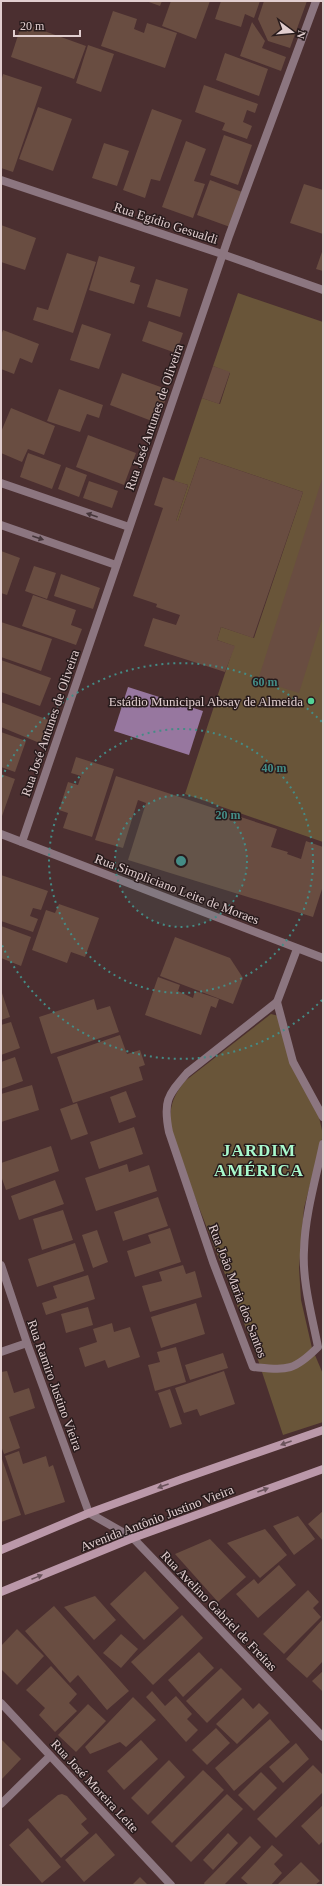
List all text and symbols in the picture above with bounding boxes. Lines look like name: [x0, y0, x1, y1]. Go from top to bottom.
scale bar: [14, 12, 80, 38]
north arrow: [272, 12, 312, 52]
text: 20 m: [20, 19, 45, 33]
text: N: [295, 29, 308, 40]
street label: Rua Egídio Gesualdi: [112, 199, 220, 247]
street label: Rua José Antunes de Oliveira: [122, 342, 186, 492]
one-way arrow: [86, 511, 98, 517]
one-way arrow: [32, 535, 44, 541]
street label: Rua José Antunes de Oliveira: [18, 648, 82, 798]
text: 60 m: [253, 675, 278, 689]
place label: Estádio Municipal Absay de Almeida: [109, 694, 303, 709]
marker: Estádio Municipal Absay de Almeida: [306, 696, 316, 706]
text: 40 m: [262, 761, 287, 775]
text: 20 m: [216, 808, 241, 822]
street label: Rua Simpliciano Leite de Moraes: [93, 851, 261, 927]
centre of rings: [174, 854, 188, 868]
district label: JARDIM AMÉRICA: [214, 1141, 304, 1180]
street label: Rua João Maria dos Santos: [206, 1222, 270, 1360]
street label: Rua Ramiro Justino Vieira: [24, 1318, 86, 1453]
one-way arrow: [280, 1440, 292, 1446]
street label: Avenida Antônio Justino Vieira: [78, 1482, 236, 1554]
one-way arrow: [157, 1483, 169, 1489]
one-way arrow: [257, 1487, 269, 1493]
street label: Rua Avelino Gabriel de Freitas: [158, 1548, 280, 1674]
one-way arrow: [32, 1574, 44, 1580]
street label: Rua José Moreira Leite: [48, 1736, 142, 1836]

